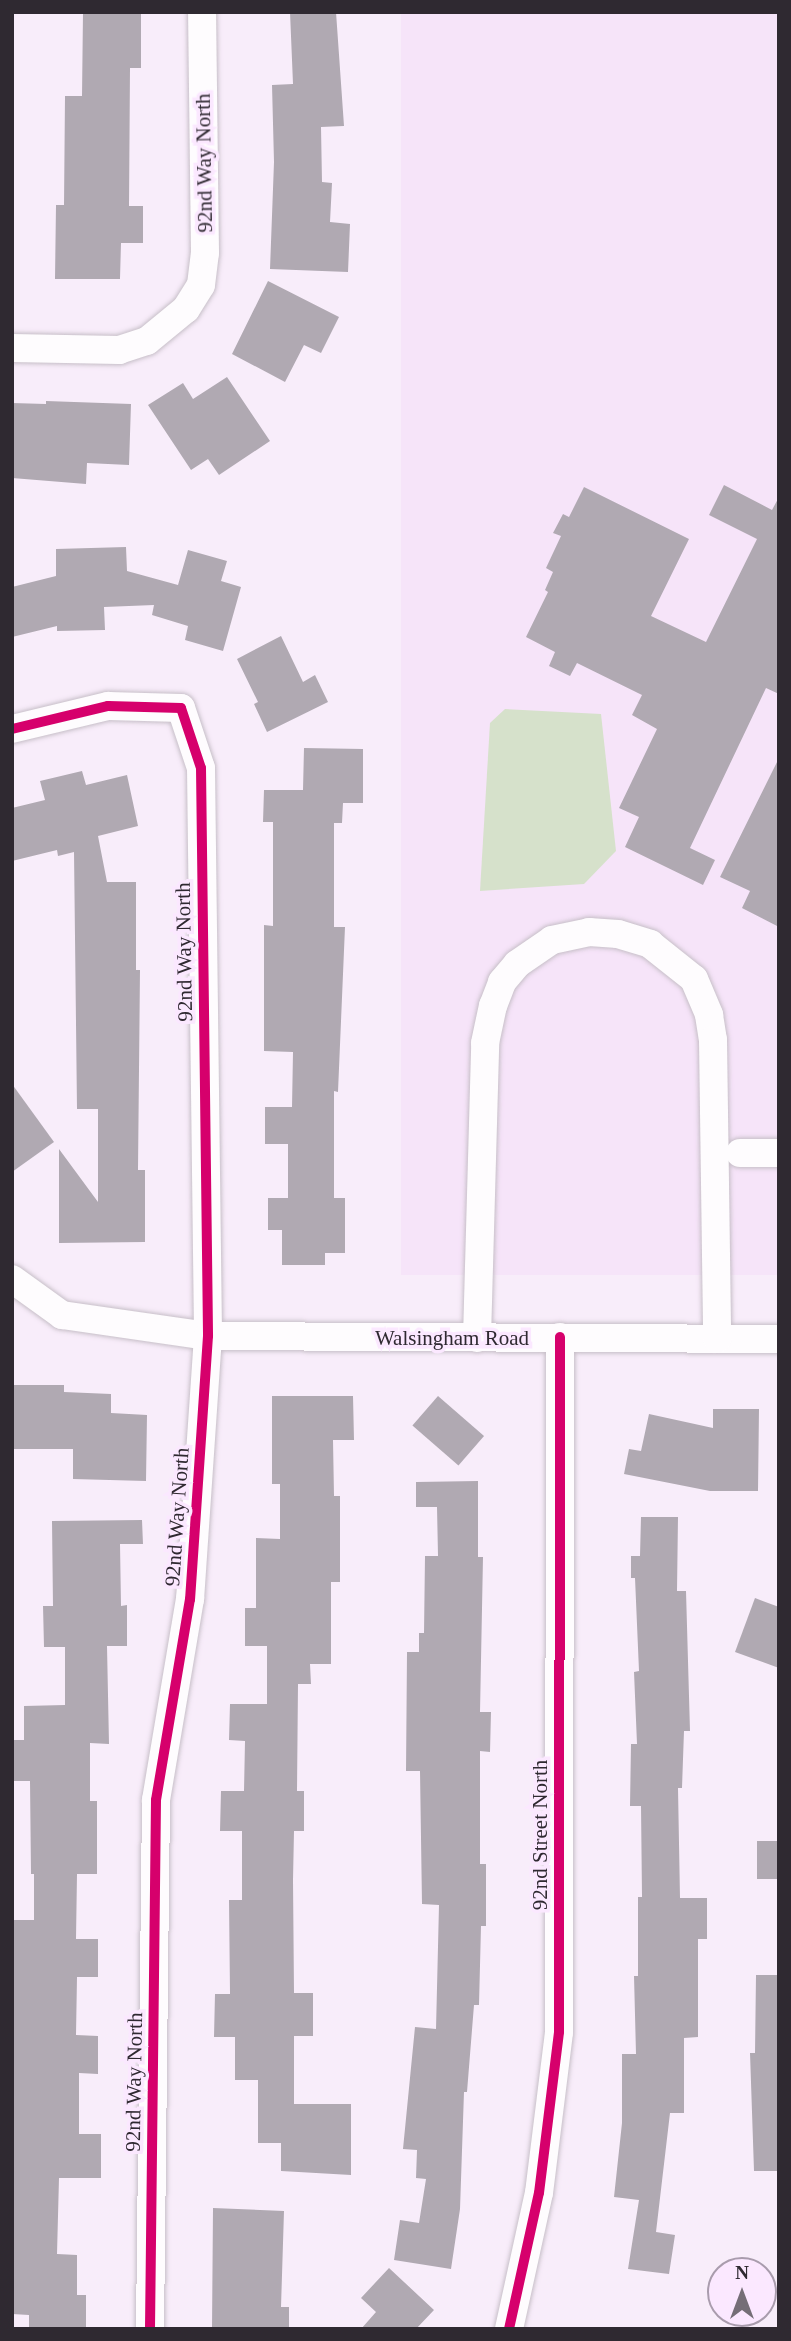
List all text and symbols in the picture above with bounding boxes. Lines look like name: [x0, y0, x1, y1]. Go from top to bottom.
street label: 92nd Way North: [190, 93, 218, 233]
street label: 92nd Way North: [170, 882, 198, 1022]
street label: Walsingham Road: [375, 1325, 529, 1351]
street label: 92nd Way North: [160, 1447, 194, 1587]
street label: 92nd Street North: [527, 1760, 553, 1910]
street label: 92nd Way North: [120, 2012, 148, 2152]
north arrow: [707, 2257, 777, 2327]
text: N: [735, 2262, 749, 2283]

